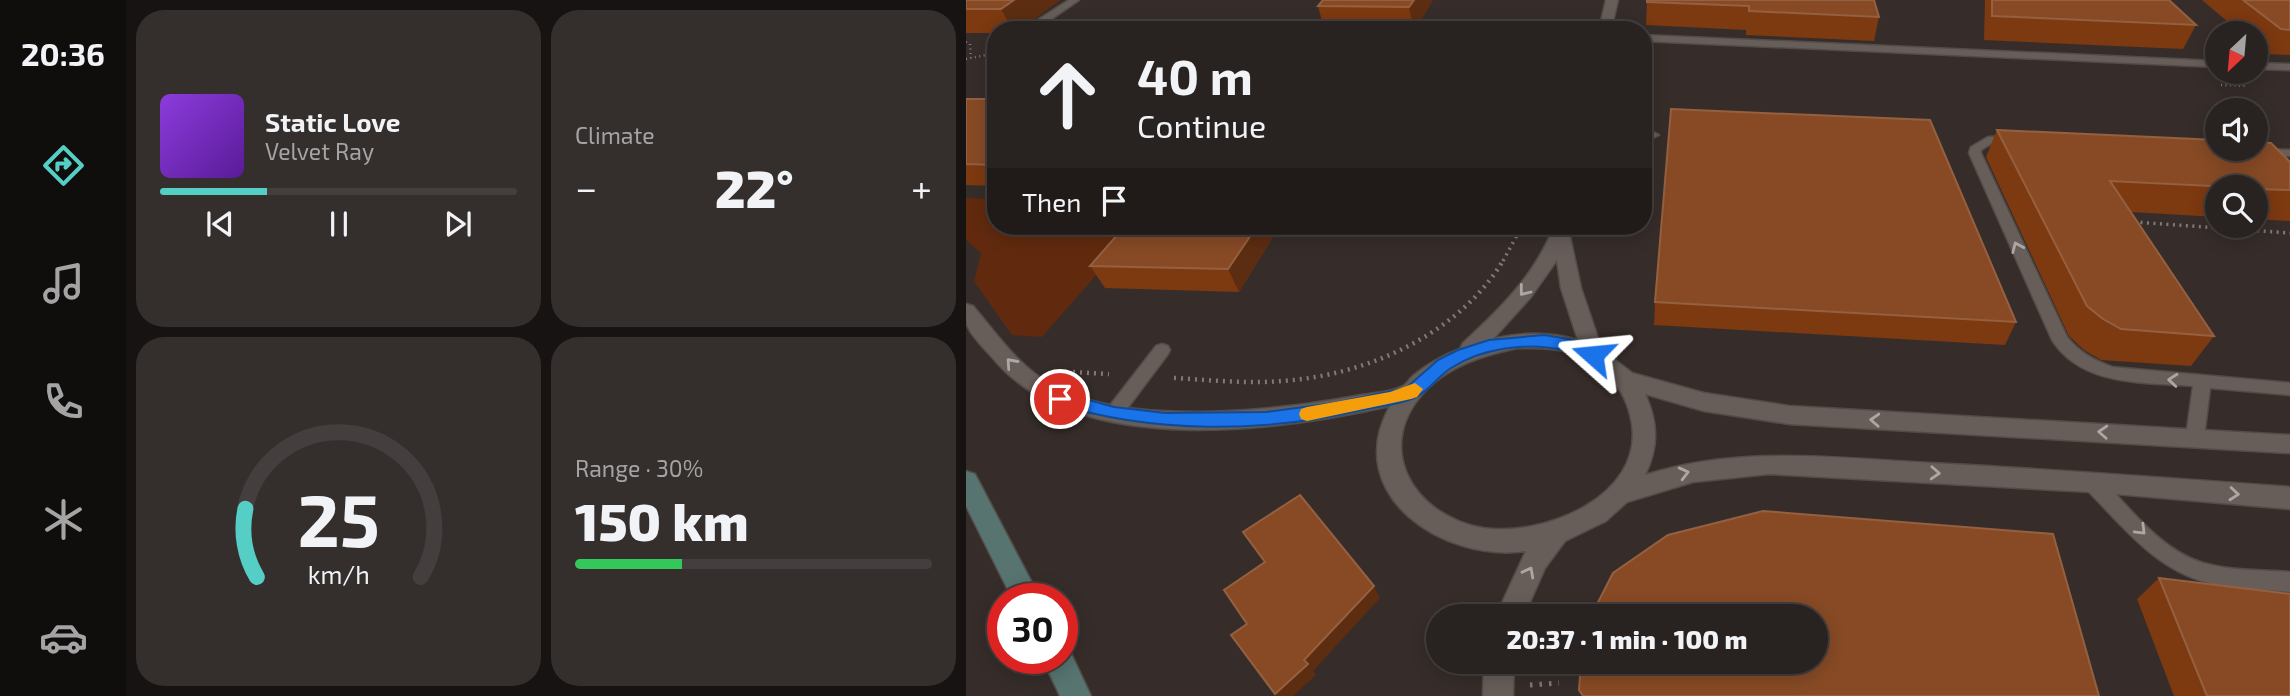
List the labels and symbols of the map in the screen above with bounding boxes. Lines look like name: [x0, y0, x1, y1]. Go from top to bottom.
north arrow: [2205, 21, 2268, 84]
one-way arrow: [2011, 242, 2025, 254]
one-way arrow: [1520, 283, 1533, 295]
position arrow: [1556, 318, 1630, 392]
one-way arrow: [1007, 358, 1020, 371]
pin: [1030, 369, 1090, 429]
one-way arrow: [2167, 373, 2178, 388]
one-way arrow: [1870, 413, 1881, 428]
one-way arrow: [2097, 425, 2108, 440]
one-way arrow: [1930, 465, 1941, 480]
one-way arrow: [1678, 467, 1690, 481]
one-way arrow: [2228, 486, 2239, 501]
one-way arrow: [2133, 521, 2146, 534]
one-way arrow: [1521, 567, 1534, 579]
speed limit sign: 30: [987, 583, 1078, 674]

